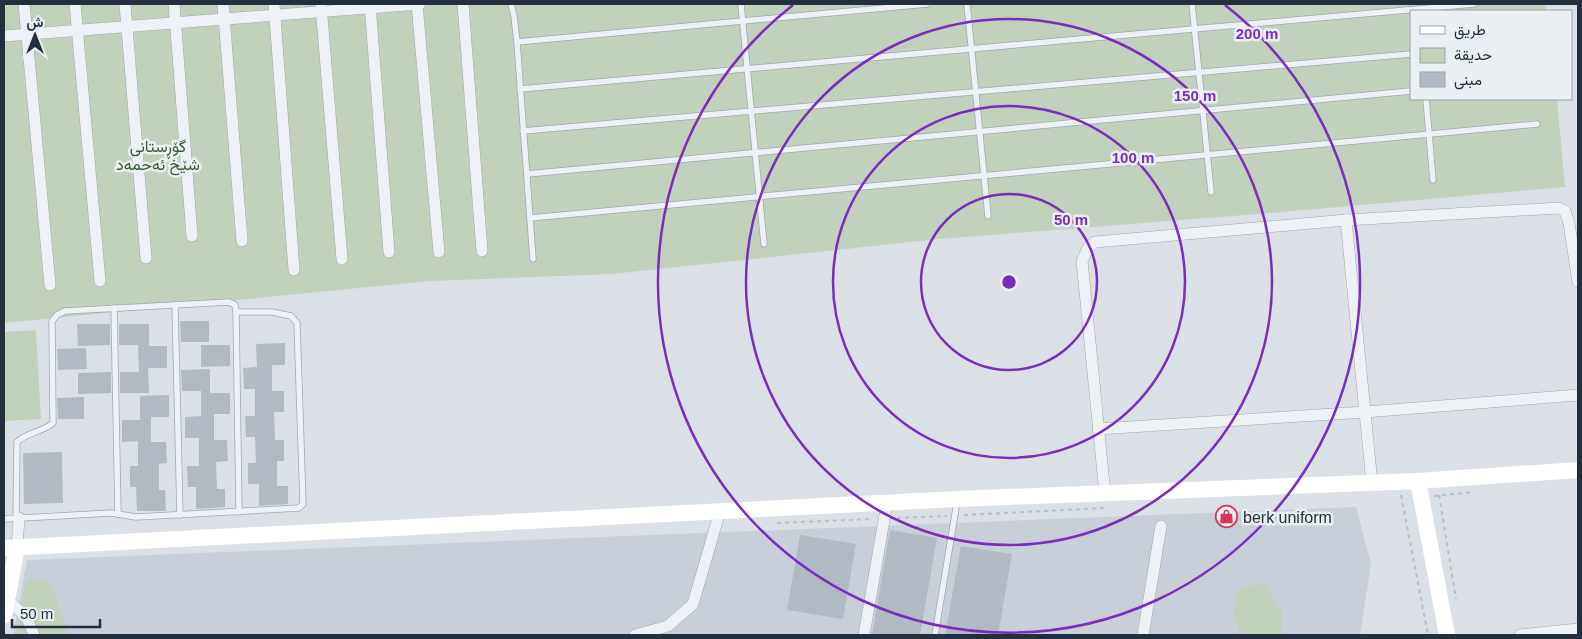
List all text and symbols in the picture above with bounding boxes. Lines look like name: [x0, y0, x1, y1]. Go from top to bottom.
north arrow: [10, 10, 60, 60]
legend: [1410, 10, 1572, 100]
text: ش: [27, 14, 44, 31]
text: طريق: [1454, 21, 1486, 40]
text: 200 m: [1236, 25, 1278, 42]
text: حديقة: [1454, 46, 1492, 64]
text: مبنى: [1454, 71, 1482, 90]
text: 150 m: [1174, 87, 1216, 104]
park label: گۆڕستانی شێخ ئەحمەد: [116, 138, 200, 176]
text: 100 m: [1112, 149, 1154, 166]
text: 50 m: [1054, 211, 1088, 228]
centre of rings: [1000, 273, 1018, 291]
shop icon: berk uniform: [1215, 505, 1239, 529]
place label: berk uniform: [1243, 509, 1332, 526]
scale bar: [12, 596, 100, 628]
text: 50 m: [20, 605, 53, 622]

